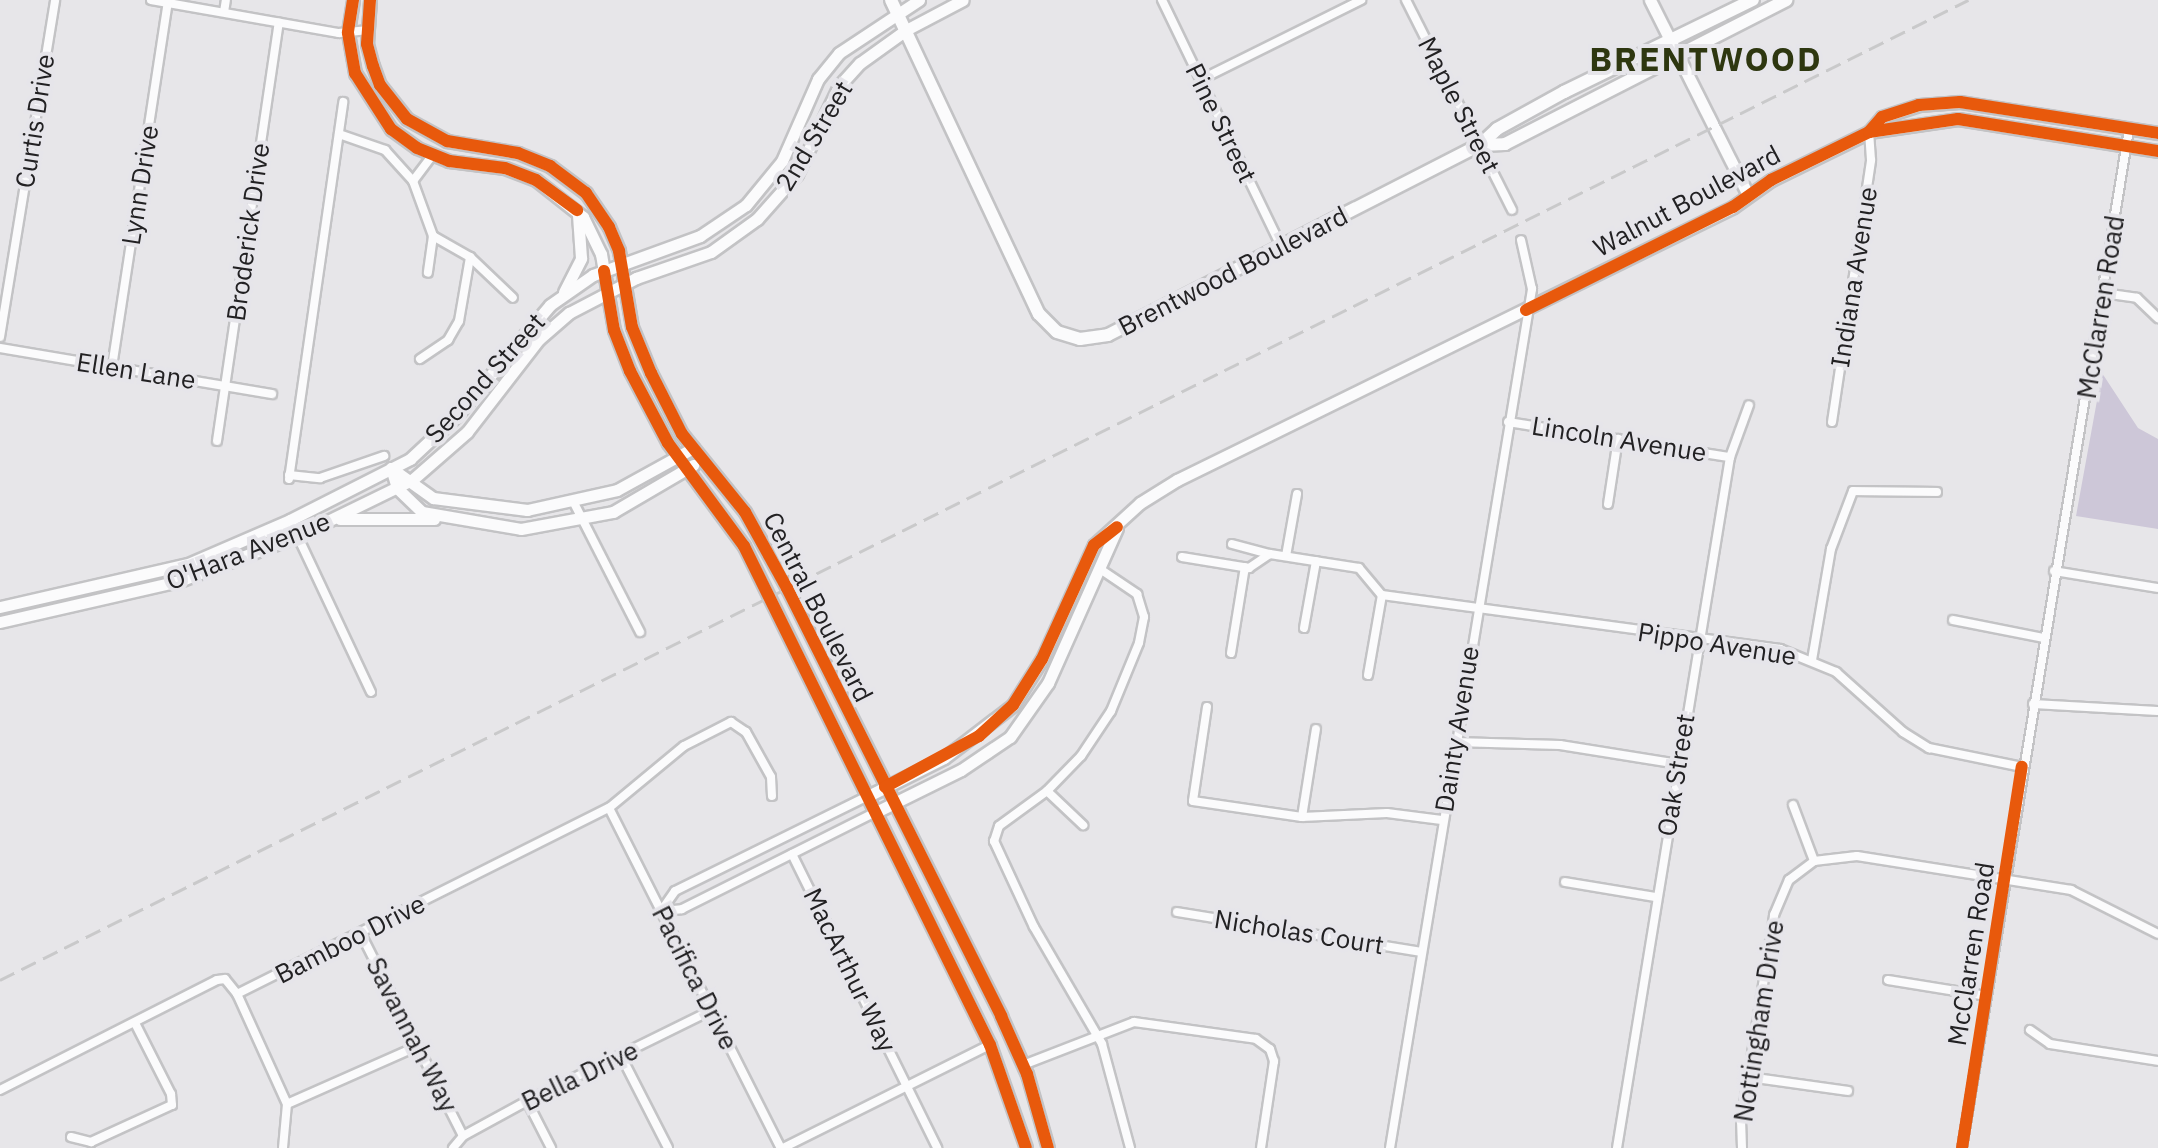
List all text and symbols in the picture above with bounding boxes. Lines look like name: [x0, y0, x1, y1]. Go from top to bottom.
street label: Maple Street: [1411, 32, 1507, 178]
district label: BRENTWOOD: [1589, 39, 1823, 79]
street label: Curtis Drive: [9, 52, 61, 190]
street label: Pine Street: [1179, 58, 1263, 188]
street label: 2nd Street: [769, 75, 859, 197]
street label: Lynn Drive: [115, 123, 165, 247]
street label: Walnut Boulevard: [1588, 139, 1786, 263]
street label: Broderick Drive: [220, 141, 276, 323]
street label: Indiana Avenue: [1824, 185, 1884, 369]
street label: Brentwood Boulevard: [1113, 200, 1353, 342]
street label: McClarren Road: [2071, 213, 2131, 401]
street label: Second Street: [418, 307, 552, 449]
street label: Ellen Lane: [74, 346, 198, 396]
street label: Lincoln Avenue: [1529, 410, 1709, 468]
street label: O'Hara Avenue: [162, 505, 334, 597]
street label: Central Boulevard: [757, 507, 879, 707]
street label: Pippo Avenue: [1636, 616, 1798, 672]
street label: Dainty Avenue: [1428, 644, 1486, 814]
street label: Oak Street: [1651, 712, 1701, 838]
street label: McClarren Road: [1941, 860, 2001, 1048]
street label: MacArthur Way: [797, 883, 903, 1057]
street label: Bamboo Drive: [270, 888, 430, 990]
street label: Pacifica Drive: [645, 901, 745, 1055]
street label: Nicholas Court: [1212, 903, 1386, 961]
street label: Nottingham Drive: [1728, 918, 1790, 1124]
street label: Savannah Way: [360, 953, 464, 1117]
street label: Bella Drive: [517, 1034, 643, 1118]

